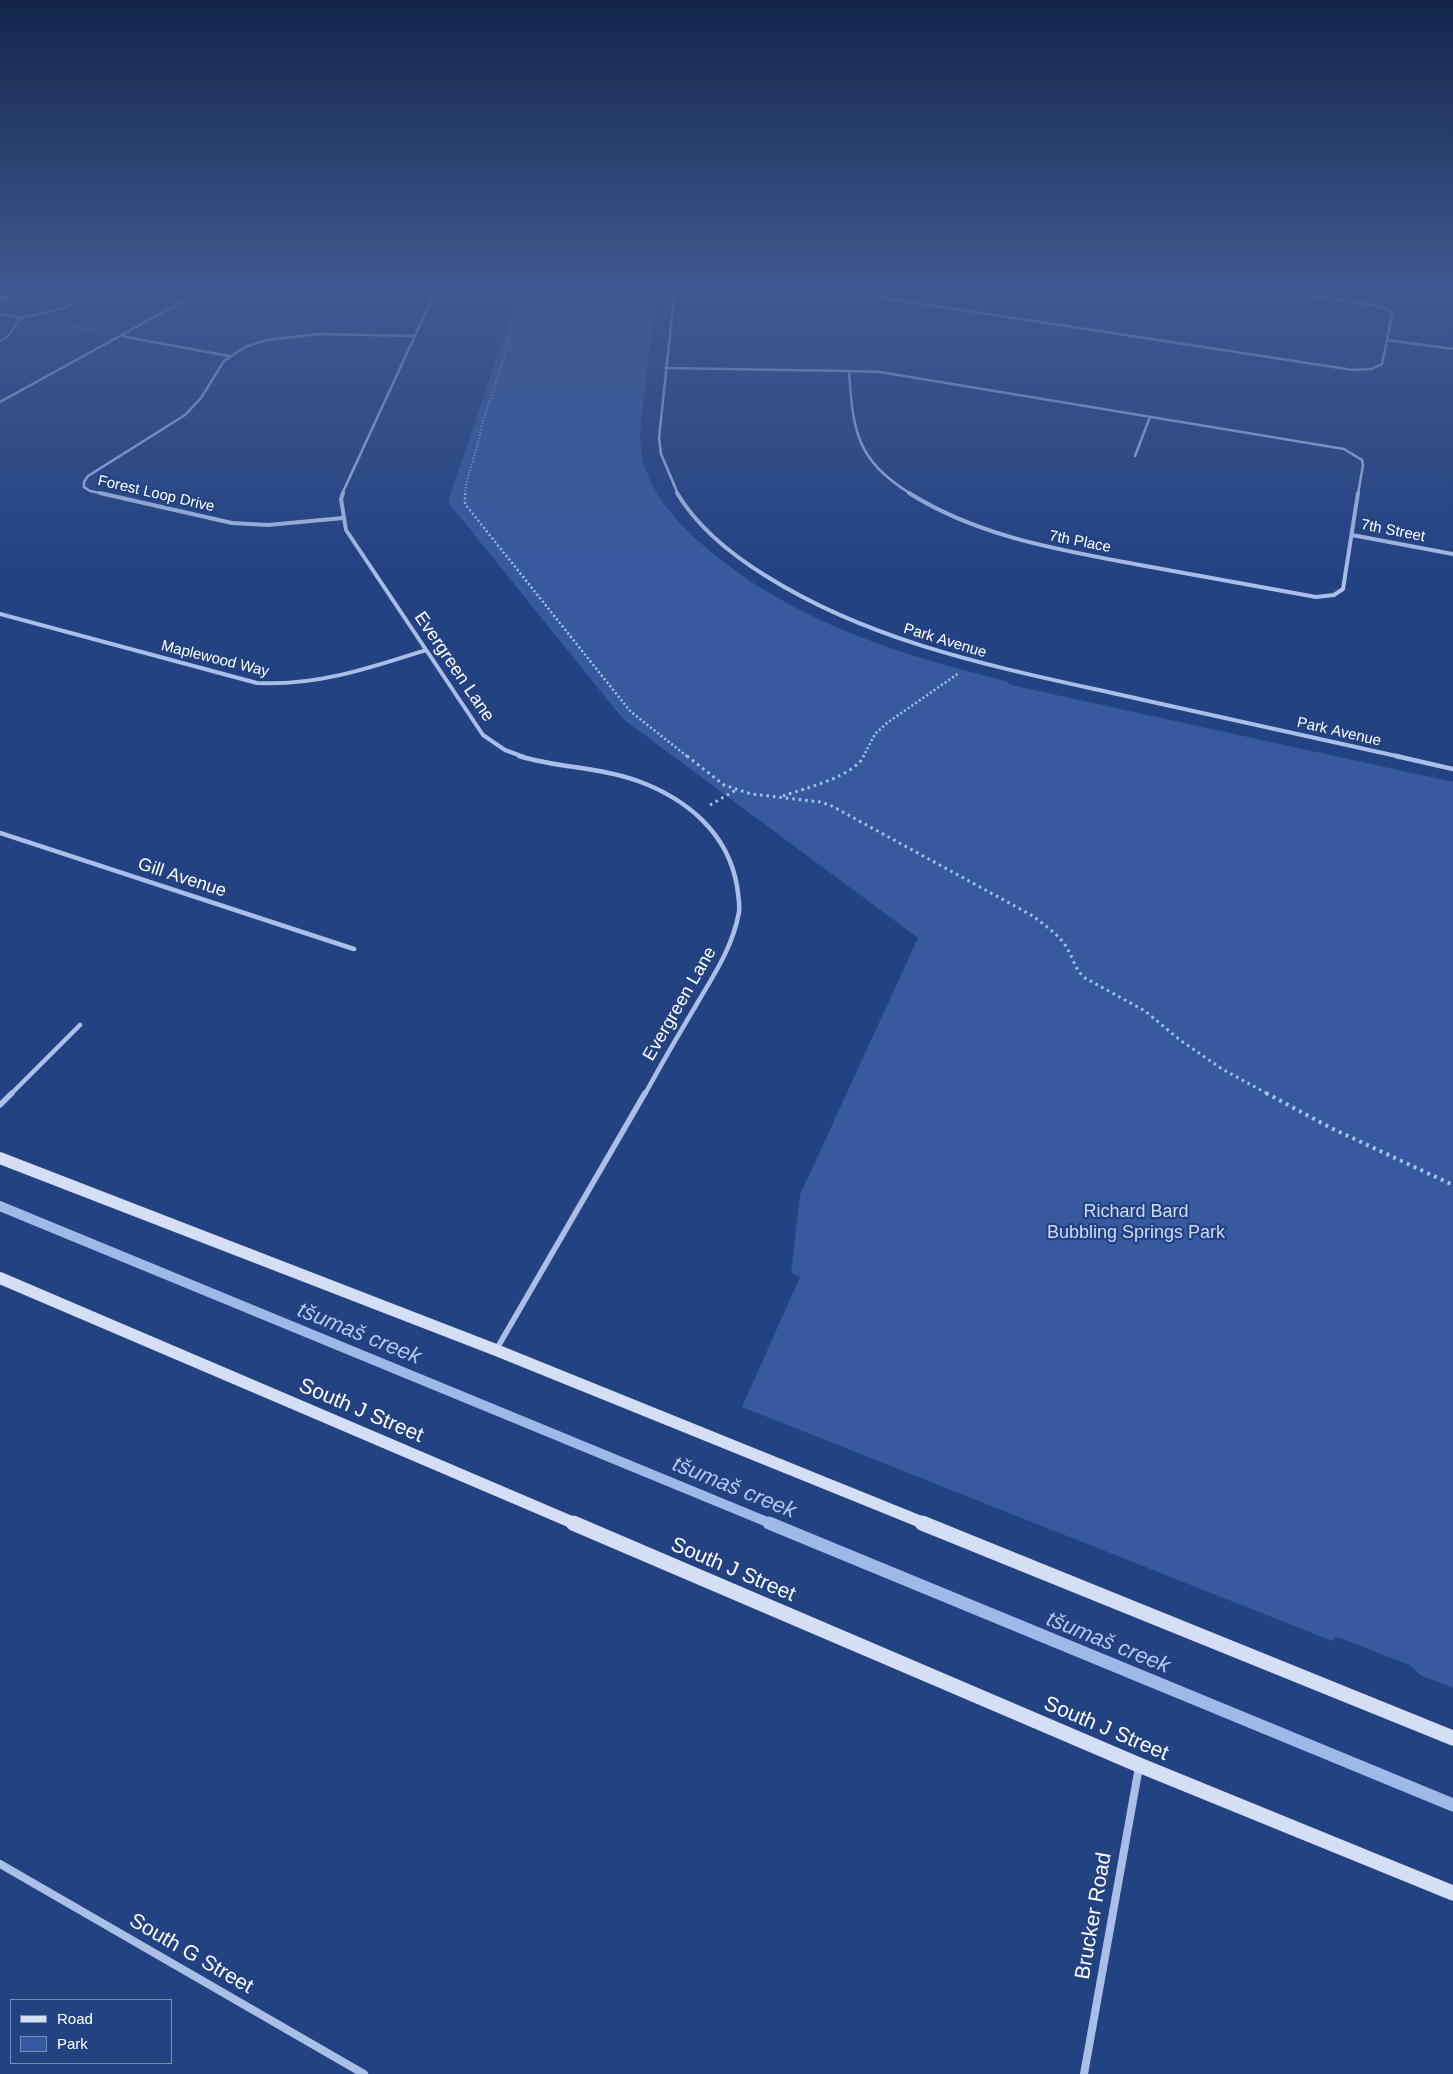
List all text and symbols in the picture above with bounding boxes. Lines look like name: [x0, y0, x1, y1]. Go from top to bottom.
street label: Forest Loop Drive: [96, 472, 216, 516]
street label: 7th Street: [1359, 516, 1427, 546]
street label: 7th Place: [1048, 527, 1112, 557]
street label: Evergreen Lane: [409, 608, 499, 726]
street label: Park Avenue: [901, 620, 989, 662]
street label: Maplewood Way: [159, 637, 271, 681]
street label: Park Avenue: [1295, 714, 1383, 750]
street label: Gill Avenue: [135, 854, 229, 902]
street label: Evergreen Lane: [639, 943, 721, 1065]
park label: Richard Bard Bubbling Springs Park: [1047, 1201, 1225, 1244]
water label: tšumaš creek: [293, 1297, 425, 1371]
street label: South J Street: [295, 1373, 427, 1449]
water label: tšumaš creek: [668, 1451, 800, 1525]
street label: South J Street: [667, 1532, 799, 1608]
water label: tšumaš creek: [1042, 1606, 1174, 1680]
street label: South J Street: [1040, 1691, 1172, 1767]
street label: Brucker Road: [1070, 1851, 1118, 1981]
street label: South G Street: [125, 1908, 257, 2000]
legend: [10, 1999, 172, 2064]
text: Road: [57, 2010, 93, 2027]
text: Park: [57, 2035, 88, 2052]

